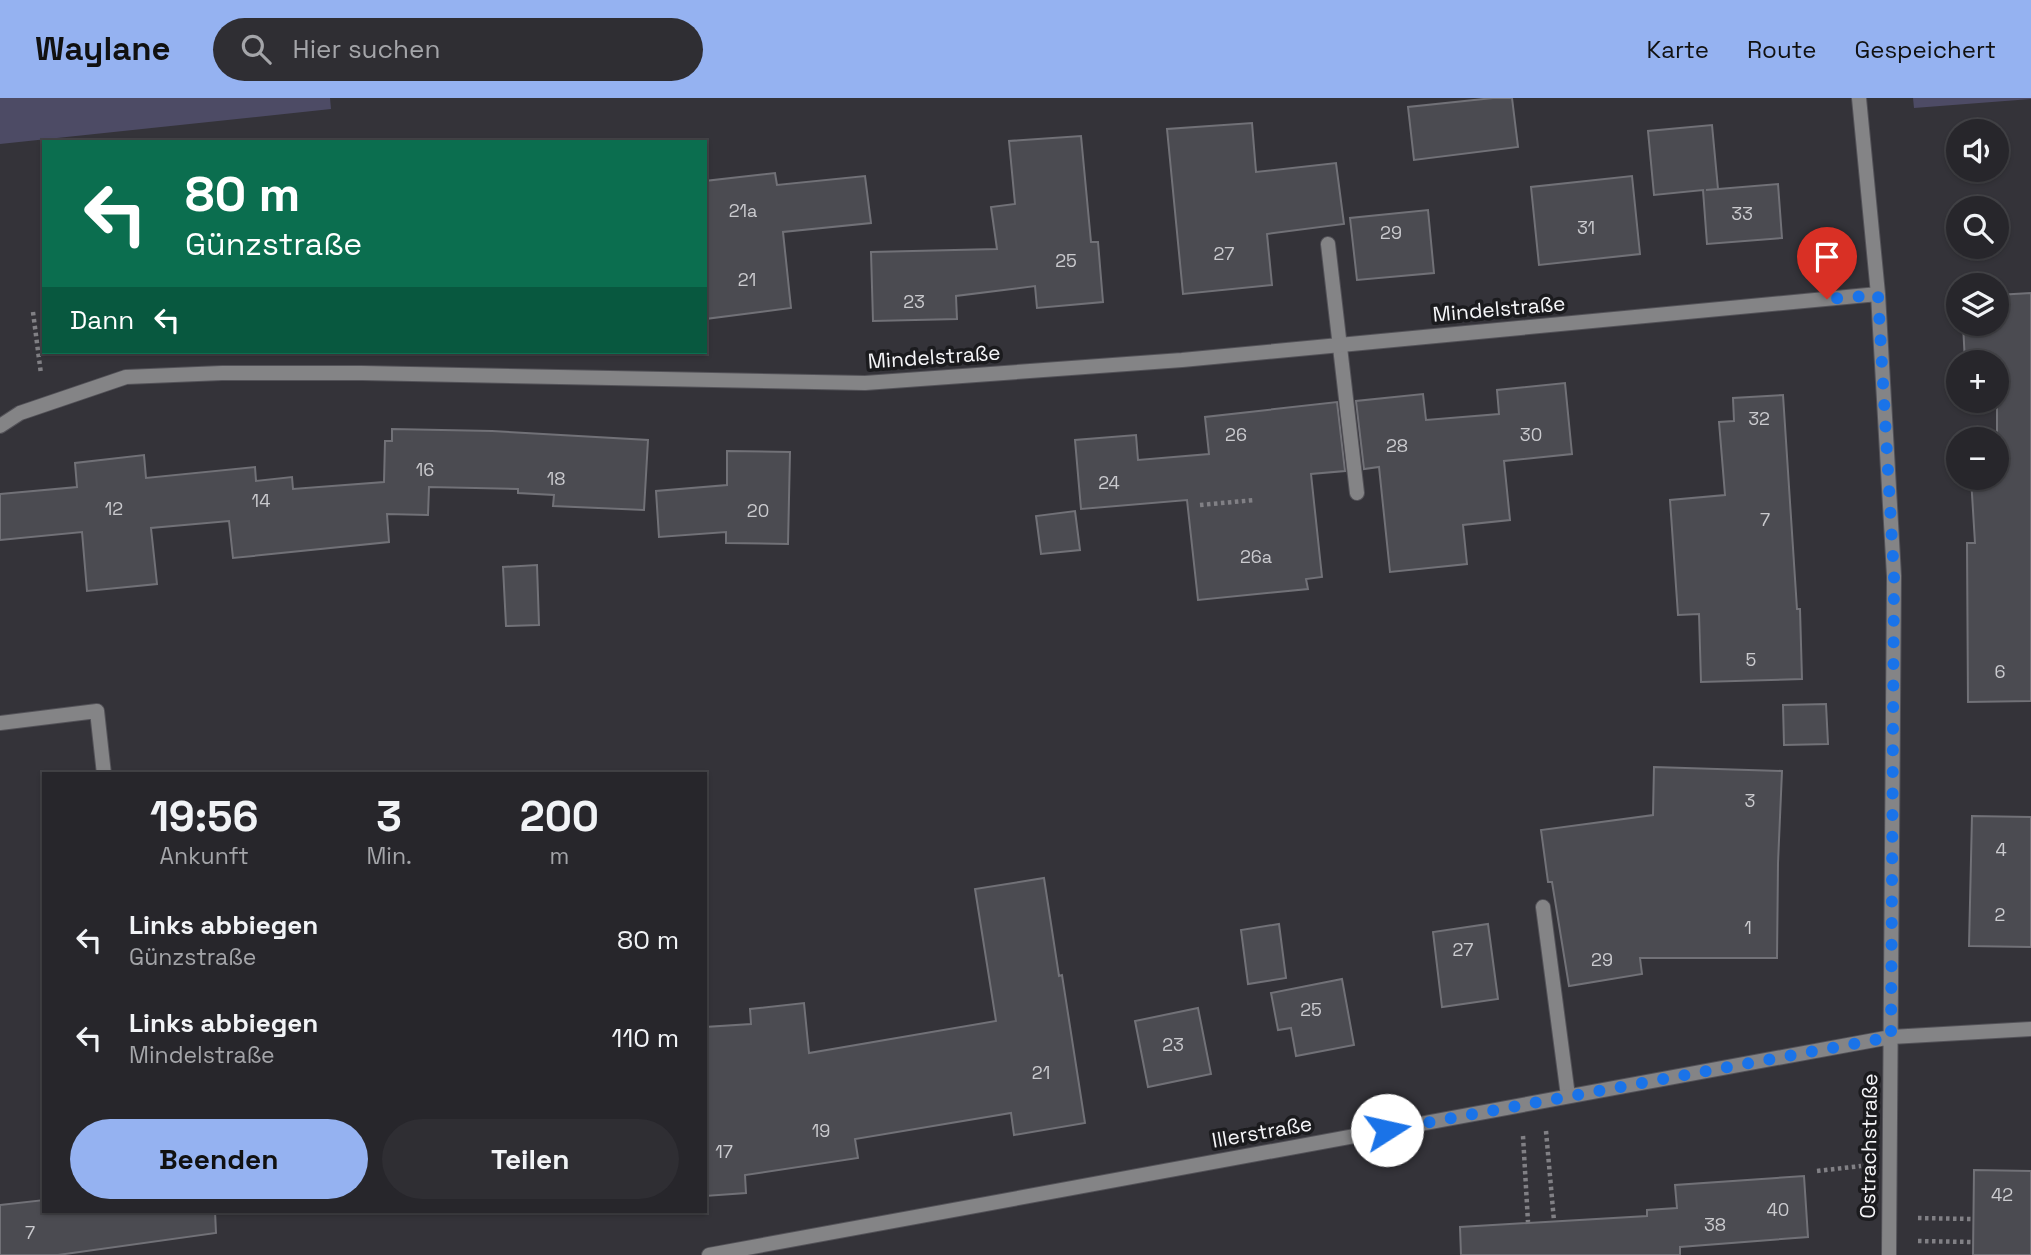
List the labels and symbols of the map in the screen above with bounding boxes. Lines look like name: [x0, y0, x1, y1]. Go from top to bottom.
house number: 21a: [729, 199, 757, 222]
house number: 33: [1731, 202, 1753, 225]
house number: 31: [1577, 216, 1595, 239]
house number: 29: [1380, 221, 1402, 244]
pin: [1797, 227, 1857, 299]
house number: 27: [1214, 242, 1234, 265]
house number: 25: [1055, 249, 1077, 272]
house number: 21: [738, 268, 756, 291]
street label: Mindelstraße: [1432, 289, 1566, 328]
house number: 23: [903, 290, 925, 313]
street label: Mindelstraße: [867, 338, 1001, 375]
house number: 32: [1748, 407, 1770, 430]
house number: 26: [1225, 423, 1247, 446]
house number: 30: [1520, 423, 1542, 446]
house number: 28: [1386, 434, 1408, 457]
house number: 16: [416, 458, 434, 481]
house number: 18: [547, 467, 565, 490]
house number: 24: [1098, 471, 1120, 494]
house number: 14: [252, 489, 270, 512]
house number: 12: [105, 497, 123, 520]
house number: 20: [747, 499, 769, 522]
house number: 7: [1760, 508, 1770, 531]
house number: 26a: [1240, 545, 1272, 568]
house number: 5: [1746, 648, 1756, 671]
house number: 6: [1994, 660, 2006, 683]
house number: 3: [1745, 789, 1755, 812]
house number: 4: [1995, 838, 2007, 861]
house number: 2: [1995, 903, 2005, 926]
house number: 1: [1744, 916, 1752, 939]
house number: 27: [1453, 938, 1473, 961]
house number: 29: [1591, 948, 1613, 971]
house number: 25: [1300, 998, 1322, 1021]
house number: 23: [1162, 1033, 1184, 1056]
house number: 21: [1032, 1061, 1050, 1084]
street label: Ostrachstraße: [1854, 1073, 1883, 1219]
position arrow: [1350, 1093, 1424, 1167]
street label: Illerstraße: [1210, 1109, 1314, 1154]
house number: 19: [812, 1119, 830, 1142]
house number: 17: [715, 1140, 733, 1163]
house number: 42: [1991, 1183, 2013, 1206]
house number: 40: [1767, 1198, 1789, 1221]
house number: 38: [1704, 1213, 1726, 1236]
house number: 7: [25, 1221, 35, 1244]

